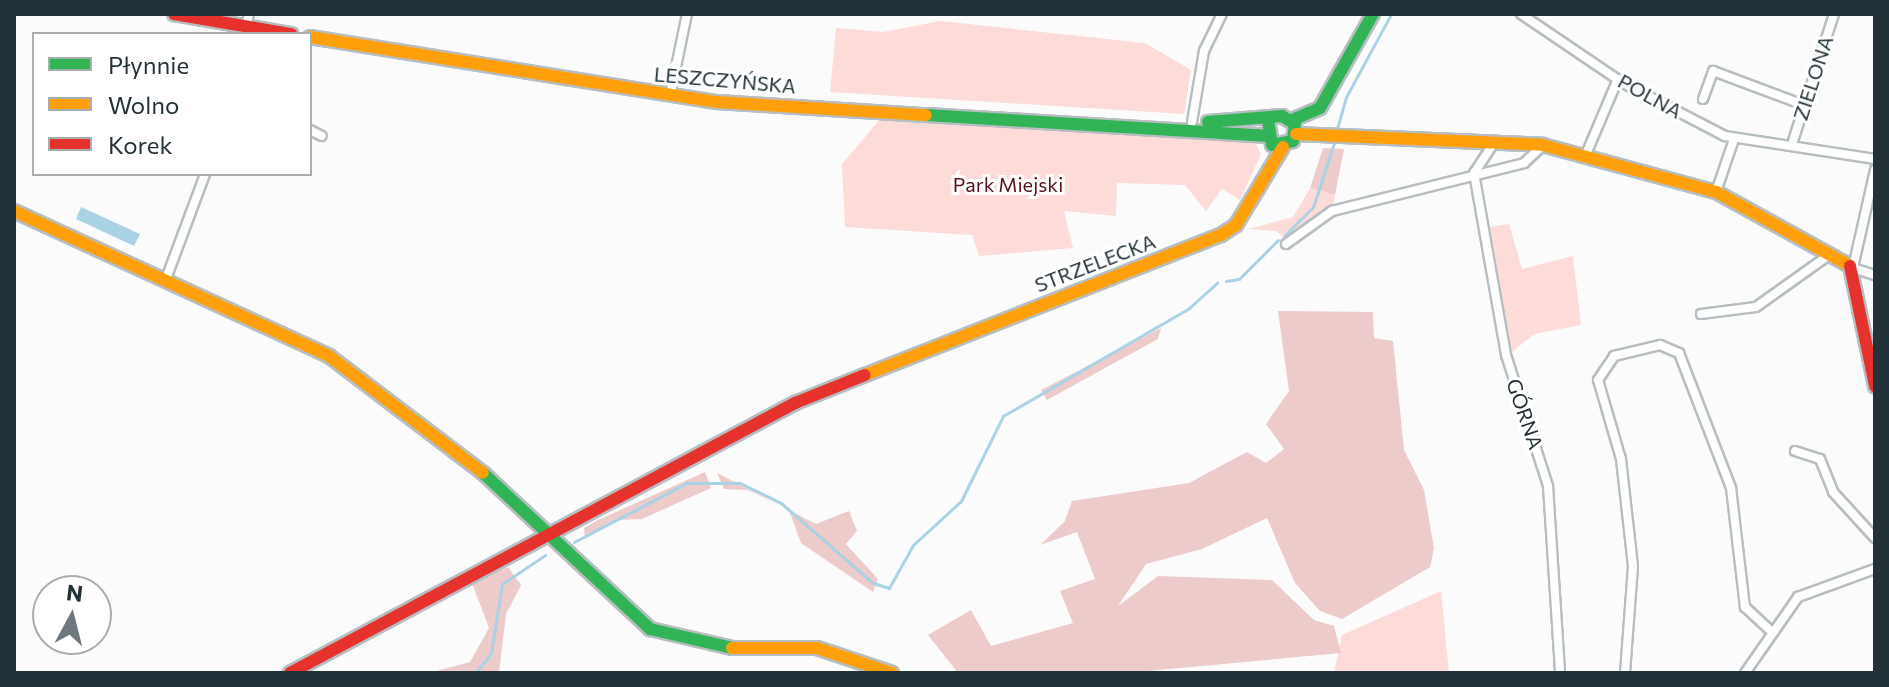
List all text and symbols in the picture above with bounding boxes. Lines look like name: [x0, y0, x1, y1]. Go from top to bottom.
legend: [32, 32, 312, 176]
street label: ZIELONA: [1788, 33, 1838, 123]
text: Płynnie: [108, 50, 189, 79]
street label: LESZCZYŃSKA: [653, 62, 797, 98]
street label: POLNA: [1614, 69, 1686, 123]
text: Wolno: [108, 90, 179, 119]
text: Korek: [108, 130, 172, 159]
park label: Park Miejski: [953, 172, 1063, 196]
street label: STRZELECKA: [1031, 229, 1159, 297]
street label: GÓRNA: [1502, 375, 1548, 453]
north arrow: [32, 575, 112, 655]
text: N: [65, 578, 85, 607]

